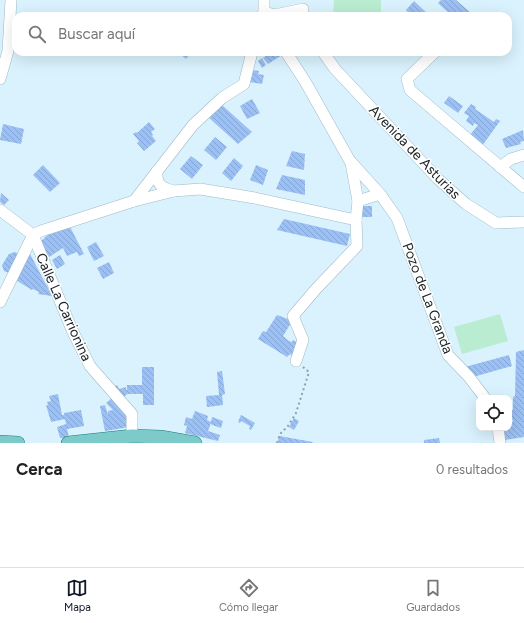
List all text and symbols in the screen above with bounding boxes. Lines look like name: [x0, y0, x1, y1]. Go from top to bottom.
search box: [12, 12, 512, 56]
icon: search: [26, 23, 48, 45]
text: Buscar aquí: [58, 25, 135, 43]
street label: Avenida de Asturias: [365, 102, 464, 203]
street label: Pozo de La Granda: [399, 240, 457, 356]
street label: Calle La Carrionina: [32, 251, 95, 364]
map controls: [476, 395, 512, 431]
button: locate: [476, 395, 512, 431]
text: Cerca: [16, 459, 63, 479]
text: 0 resultados: [436, 462, 508, 477]
tab: Mapa: [64, 577, 91, 614]
tab: Cómo llegar: [219, 577, 278, 614]
tab: Guardados: [406, 577, 460, 614]

